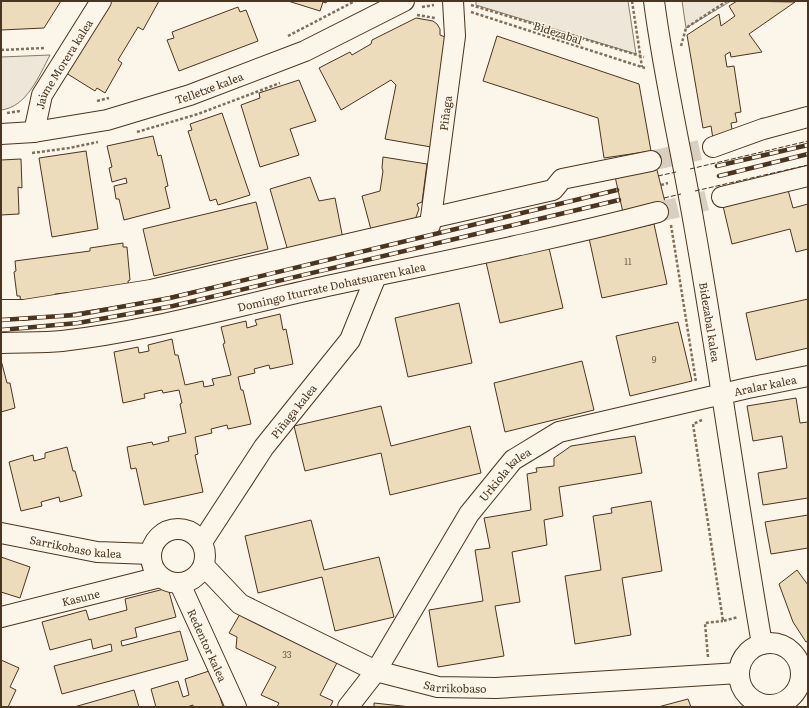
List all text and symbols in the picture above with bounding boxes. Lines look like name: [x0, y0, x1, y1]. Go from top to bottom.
street label: Jaime Morera kalea: [31, 16, 96, 111]
street label: Bidezabal: [532, 17, 585, 47]
street label: Telletxe kalea: [173, 67, 245, 107]
street label: Piñaga: [435, 94, 455, 132]
house number: 11: [624, 254, 632, 268]
street label: Domingo Iturrate Dohatsuaren kalea: [235, 258, 427, 315]
street label: Bidezabal kalea: [696, 281, 725, 363]
house number: 9: [652, 352, 657, 366]
street label: Aralar kalea: [732, 370, 798, 399]
street label: Piñaga kalea: [266, 380, 320, 441]
street label: Urkiola kalea: [475, 443, 534, 504]
street label: Sarrikobaso kalea: [28, 531, 122, 561]
street label: Kasune: [60, 584, 102, 609]
street label: Redentor kalea: [184, 606, 231, 684]
house number: 33: [282, 647, 292, 661]
street label: Sarrikobaso: [422, 676, 487, 696]

